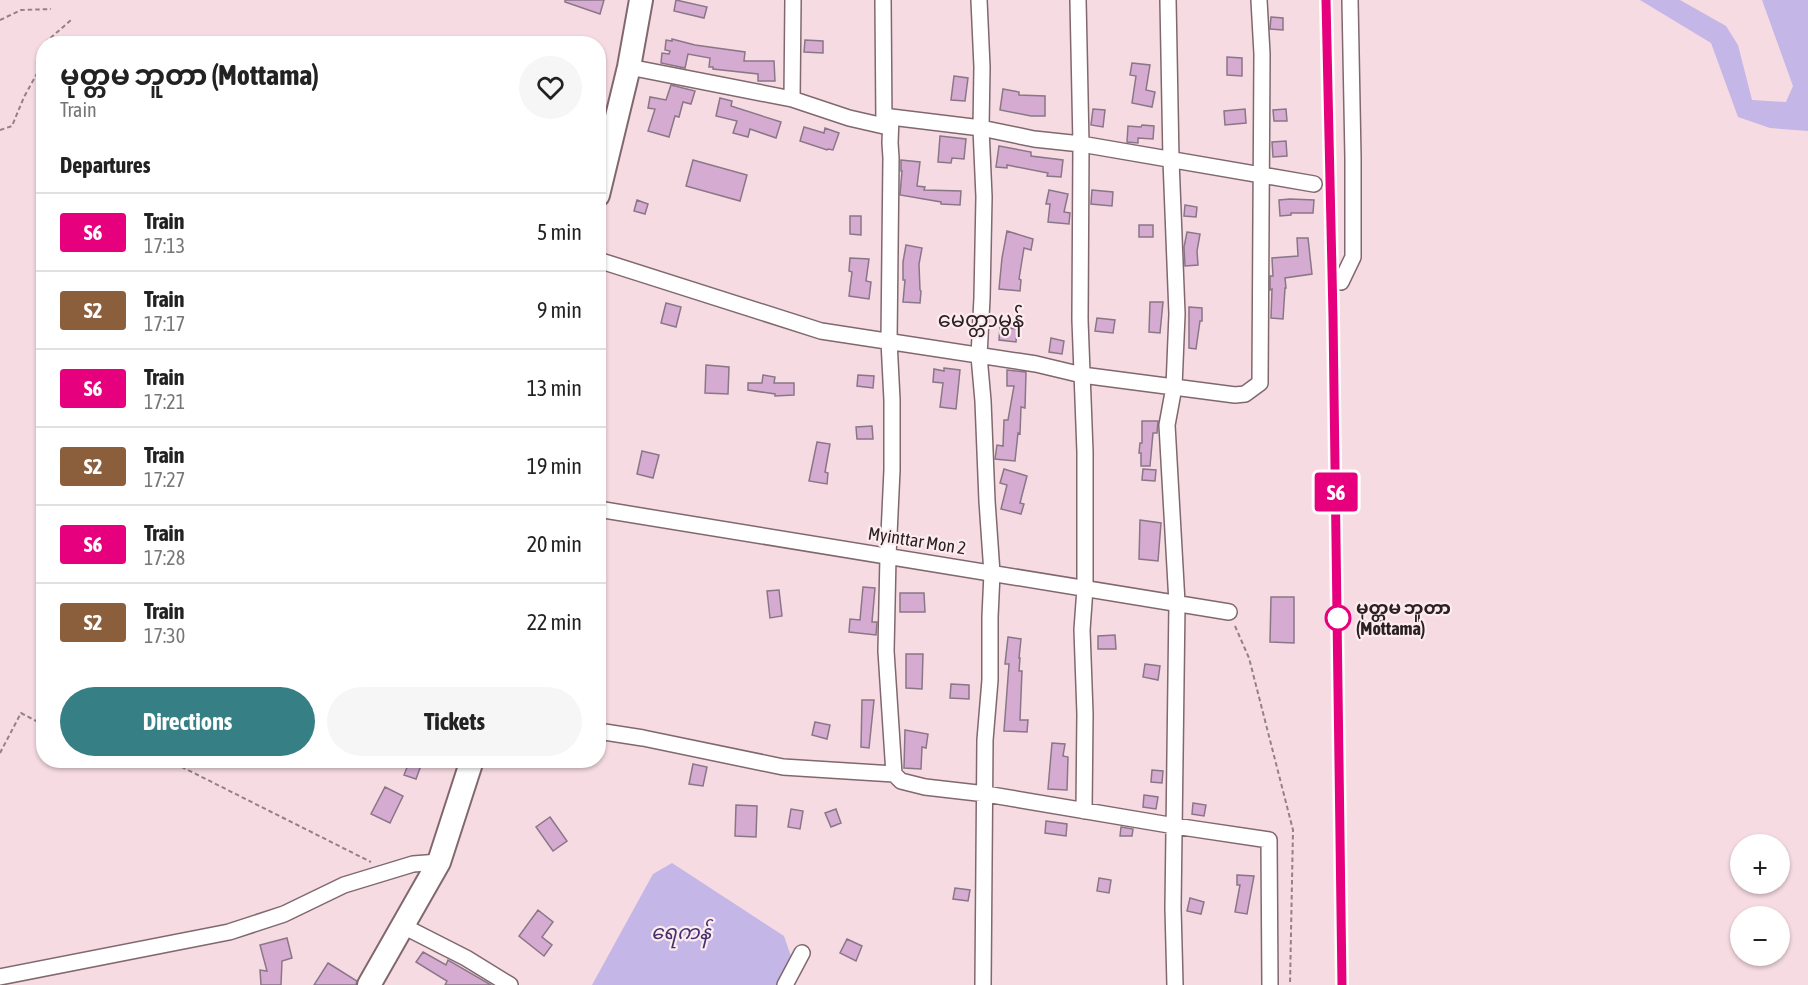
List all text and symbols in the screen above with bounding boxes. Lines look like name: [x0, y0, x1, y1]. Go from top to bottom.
button: heart: [519, 56, 582, 119]
text: မုတ္တမ ဘူတာ (Mottama): [60, 59, 319, 91]
text: Train: [60, 98, 97, 121]
text: Departures: [60, 152, 150, 178]
text: Train: [144, 208, 184, 234]
text: 5 min: [537, 219, 582, 245]
text: S6: [84, 220, 102, 244]
text: 17:13: [144, 234, 185, 257]
text: Train: [144, 286, 184, 312]
text: 9 min: [537, 297, 582, 323]
text: S2: [84, 298, 102, 322]
district label: မေတ္တာမွန်: [938, 304, 1024, 337]
text: 17:17: [144, 312, 185, 335]
text: Train: [144, 364, 184, 390]
text: 13 min: [527, 375, 582, 401]
text: S6: [84, 376, 102, 400]
text: 17:21: [144, 390, 185, 413]
text: Train: [144, 442, 184, 468]
text: 19 min: [527, 453, 582, 479]
text: S2: [84, 454, 102, 478]
text: 17:27: [144, 468, 185, 491]
line badge: S6: [1309, 472, 1363, 512]
text: S6: [1327, 480, 1345, 504]
text: Train: [144, 520, 184, 546]
street label: Myinttar Mon 2: [867, 522, 968, 559]
text: 20 min: [527, 531, 582, 557]
text: S6: [84, 532, 102, 556]
text: 17:28: [144, 546, 185, 569]
place label: မုတ္တမ ဘူတာ (Mottama): [1356, 597, 1451, 639]
text: Train: [144, 598, 184, 624]
marker: မုတ္တမ ဘူတာ (Mottama): [1325, 605, 1351, 631]
text: 22 min: [527, 609, 582, 635]
text: S2: [84, 610, 102, 634]
text: 17:30: [144, 624, 185, 647]
button: Directions: [60, 687, 315, 756]
button: Tickets: [327, 687, 582, 756]
map controls: [1730, 834, 1790, 966]
button: +: [1730, 834, 1790, 894]
button: −: [1730, 906, 1790, 966]
water label: ရေကန်: [651, 918, 714, 949]

